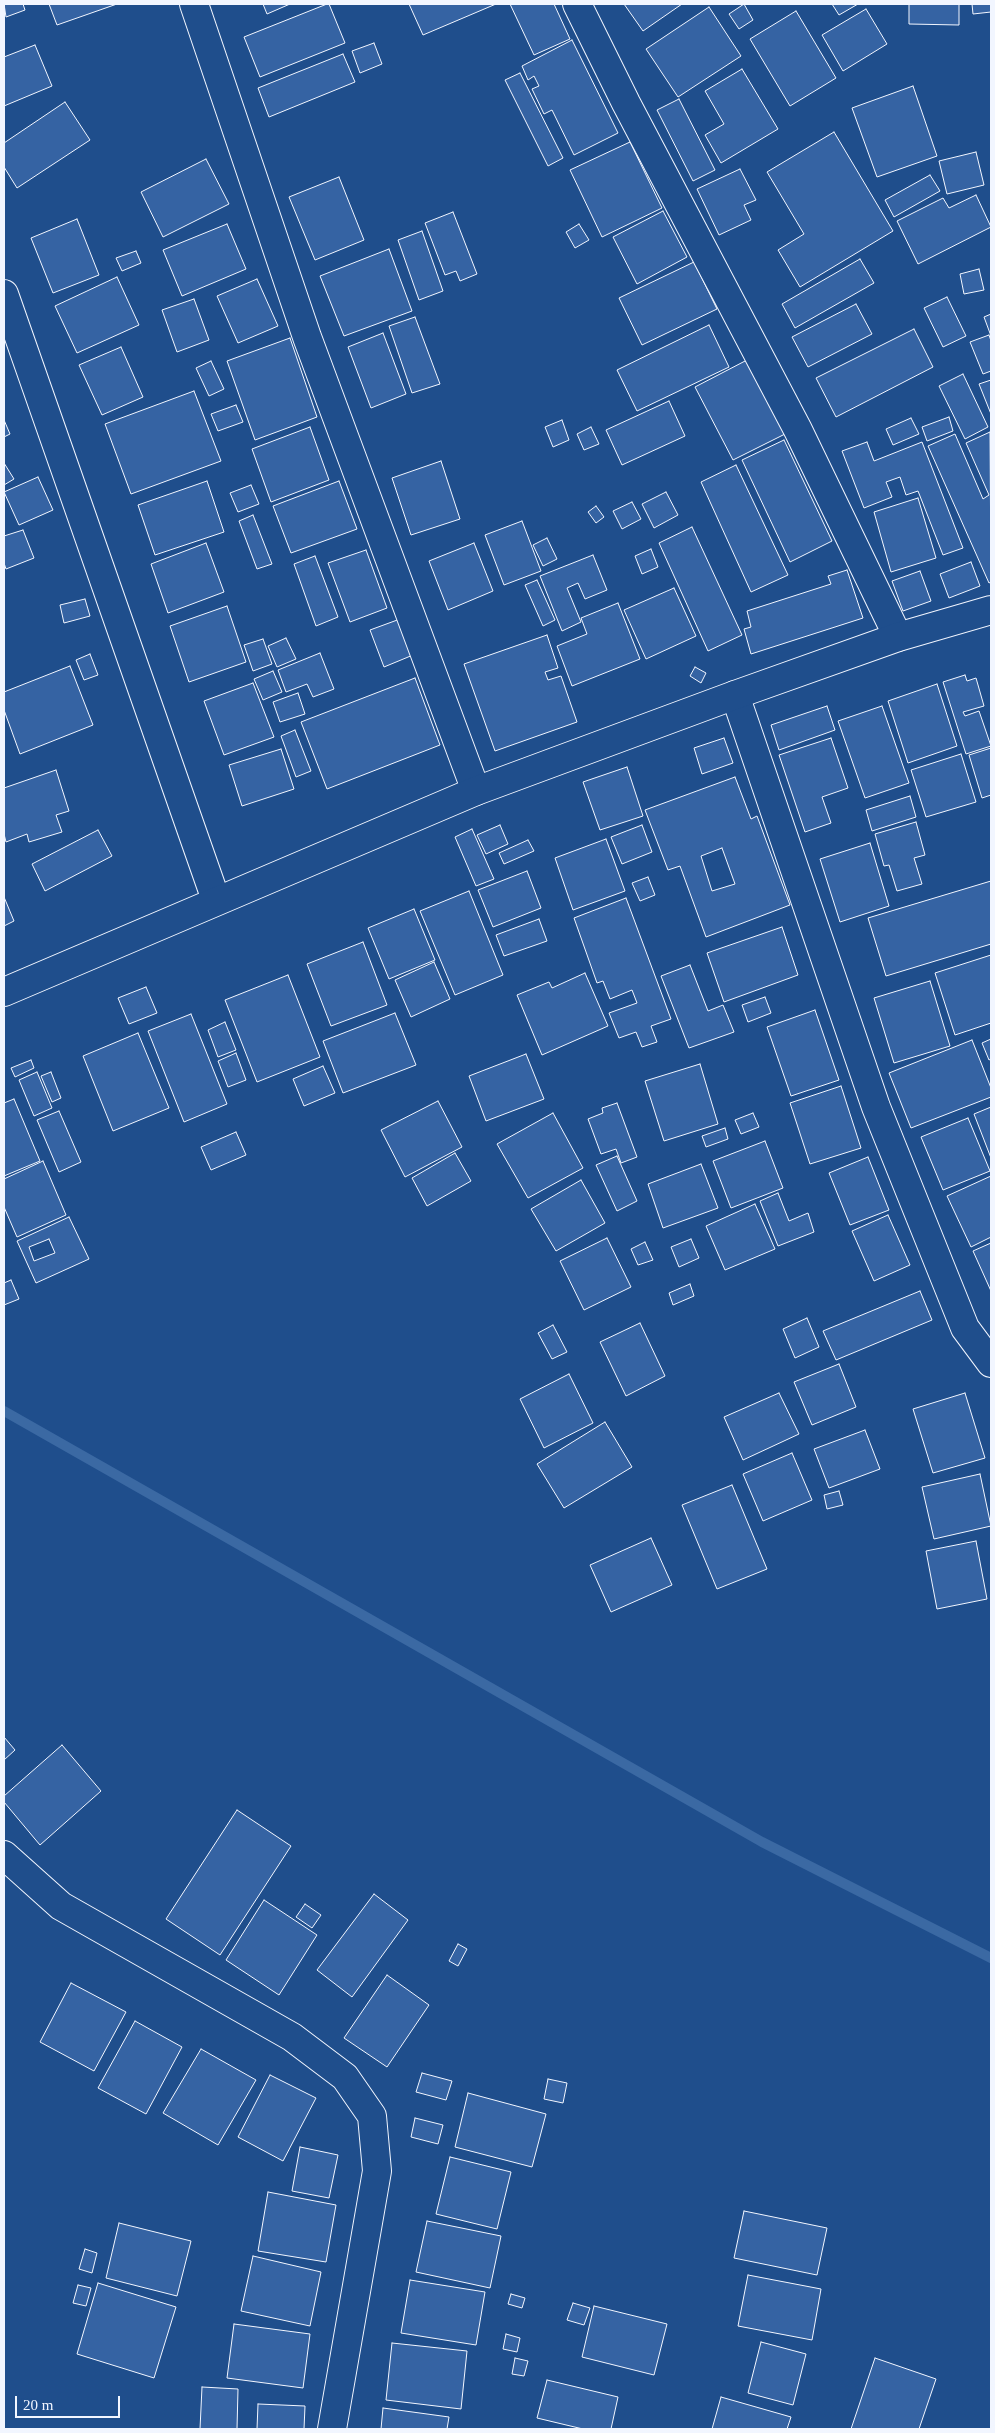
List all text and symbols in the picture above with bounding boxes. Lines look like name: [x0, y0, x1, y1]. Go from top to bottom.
scale bar: [18, 2386, 122, 2418]
text: 20 m: [23, 2397, 53, 2413]

